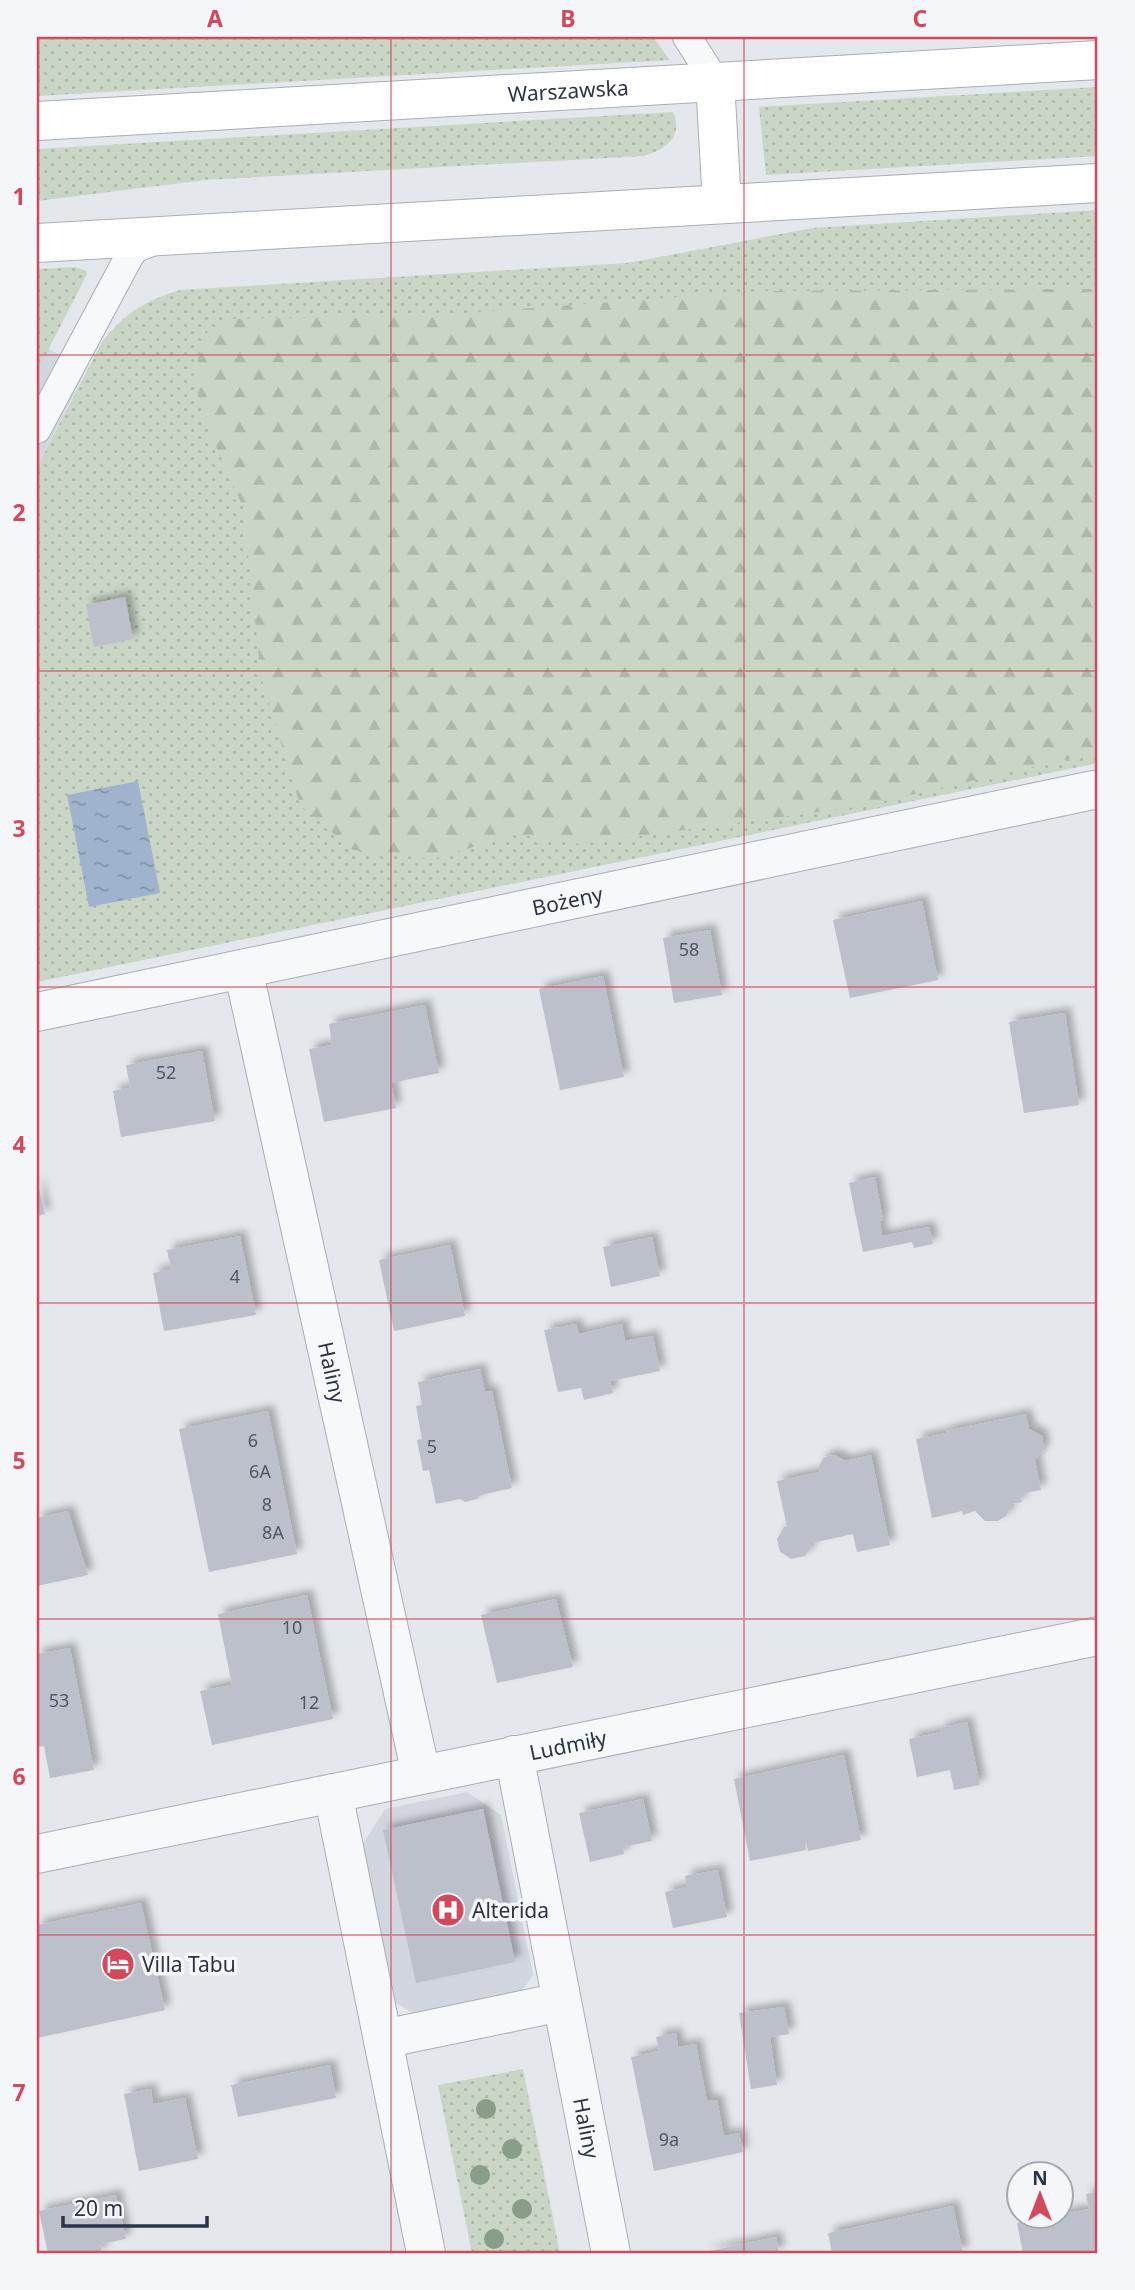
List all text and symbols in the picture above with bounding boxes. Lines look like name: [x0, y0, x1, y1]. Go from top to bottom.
text: A: [207, 2, 223, 34]
text: B: [560, 2, 576, 34]
text: C: [913, 2, 928, 34]
street label: Warszawska: [507, 73, 629, 108]
text: 1: [12, 180, 26, 212]
text: 2: [12, 496, 26, 528]
text: 3: [12, 812, 26, 844]
street label: Bożeny: [530, 879, 606, 922]
house number: 58: [679, 937, 699, 961]
house number: 52: [156, 1060, 176, 1084]
text: 4: [12, 1128, 26, 1160]
house number: 4: [230, 1264, 240, 1288]
street label: Haliny: [312, 1339, 353, 1406]
house number: 6: [248, 1428, 258, 1452]
house number: 5: [427, 1434, 437, 1458]
text: 5: [12, 1444, 26, 1476]
house number: 6A: [249, 1459, 271, 1483]
house number: 8: [262, 1492, 272, 1516]
house number: 8A: [262, 1520, 284, 1544]
house number: 10: [282, 1615, 302, 1639]
house number: 53: [49, 1688, 69, 1712]
house number: 12: [299, 1690, 319, 1714]
street label: Ludmiły: [527, 1723, 609, 1766]
text: 6: [12, 1760, 26, 1792]
hospital icon: Alterida: [429, 1891, 467, 1929]
place label: Alterida: [472, 1896, 549, 1924]
hotel icon: Villa Tabu: [99, 1945, 137, 1983]
place label: Villa Tabu: [142, 1950, 236, 1978]
text: 7: [12, 2076, 26, 2108]
street label: Haliny: [567, 2095, 606, 2161]
house number: 9a: [659, 2127, 679, 2151]
north arrow: [1006, 2160, 1076, 2230]
text: N: [1032, 2165, 1048, 2191]
scale bar: [63, 2185, 206, 2229]
text: 20 m: [74, 2194, 123, 2222]

